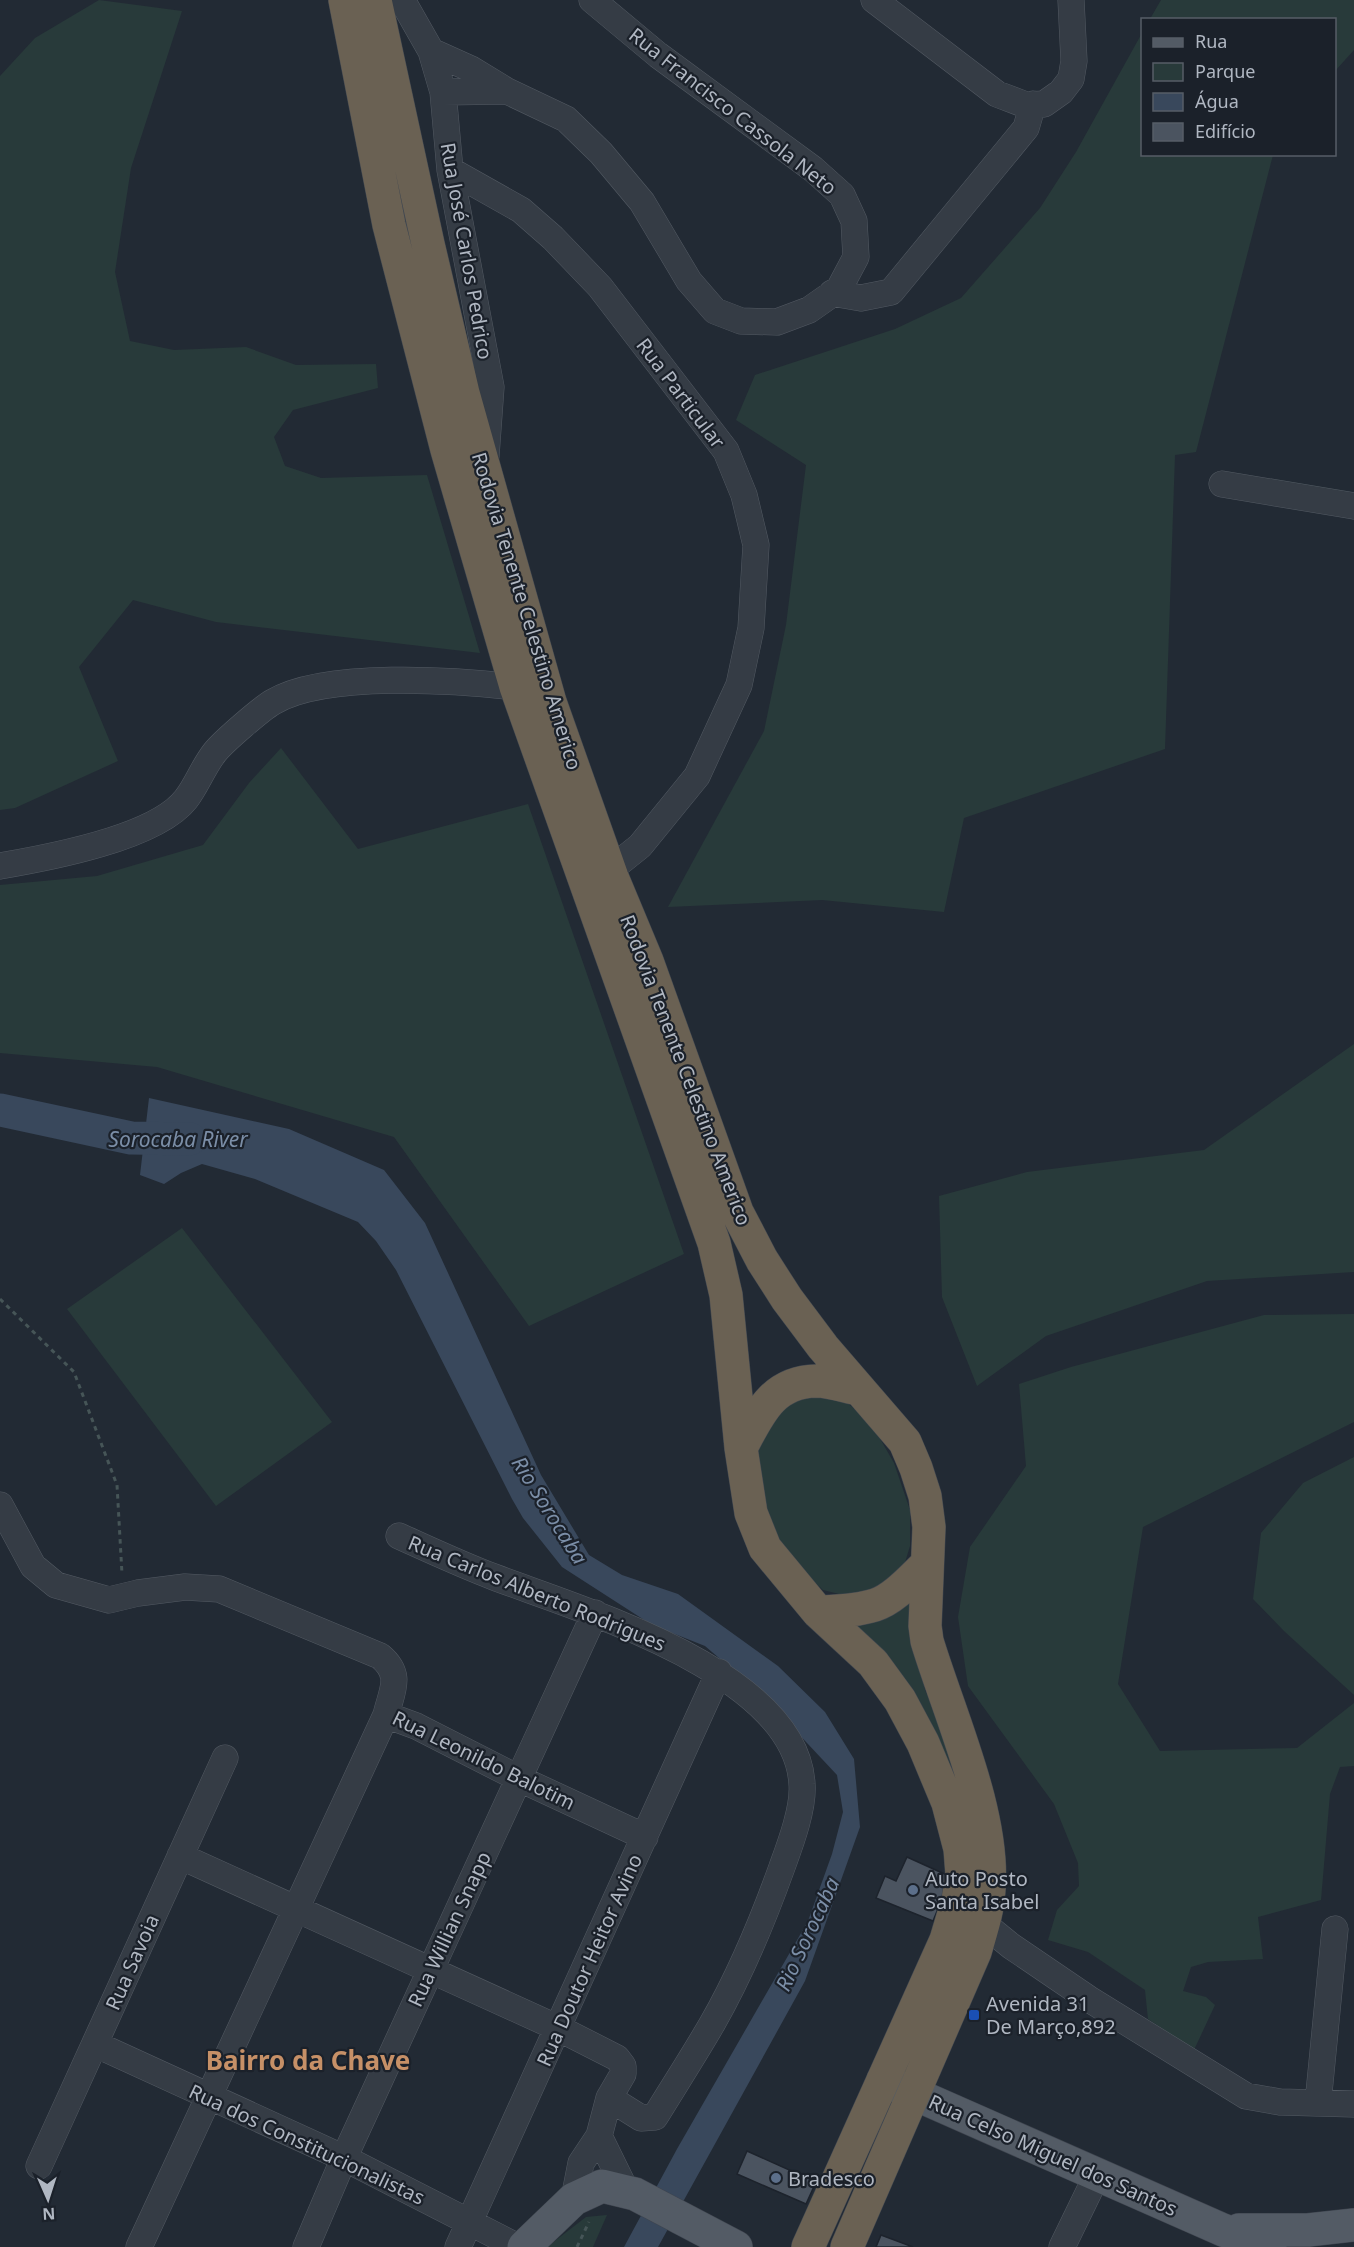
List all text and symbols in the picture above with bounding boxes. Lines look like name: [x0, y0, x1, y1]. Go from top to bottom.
legend: [1141, 18, 1336, 156]
street label: Rua Francisco Cassola Neto: [624, 21, 842, 201]
text: Rua: [1195, 29, 1227, 53]
text: Parque: [1195, 59, 1255, 83]
text: Água: [1195, 89, 1239, 113]
text: Edifício: [1195, 119, 1256, 143]
street label: Rua José Carlos Pedrico: [435, 140, 499, 362]
street label: Rua Particular: [631, 332, 731, 454]
street label: Rodovia Tenente Celestino Americo: [466, 449, 588, 773]
street label: Rodovia Tenente Celestino Americo: [614, 911, 758, 1229]
water label: Sorocaba River: [108, 1125, 249, 1153]
water label: Rio Sorocaba: [506, 1451, 594, 1569]
street label: Rua Carlos Alberto Rodrigues: [404, 1529, 670, 1657]
street label: Rua Leonildo Balotim: [388, 1704, 580, 1816]
street label: Rua Willian Snapp: [401, 1847, 497, 2011]
street label: Rua Doutor Heitor Avino: [530, 1850, 648, 2070]
place label: Auto Posto Santa Isabel: [925, 1865, 1040, 1915]
water label: Rio Sorocaba: [768, 1873, 846, 1995]
marker: Auto Posto Santa Isabel: [906, 1883, 920, 1897]
street label: Rua Savoia: [99, 1910, 165, 2014]
place label: Avenida 31 De Março,892: [986, 1990, 1116, 2040]
marker: Avenida 31 De Março,892: [967, 2008, 981, 2022]
district label: Bairro da Chave: [206, 2042, 410, 2078]
street label: Rua dos Constitucionalistas: [185, 2077, 429, 2211]
street label: Rua Celso Miguel dos Santos: [924, 2088, 1182, 2222]
place label: Bradesco: [788, 2165, 875, 2192]
north arrow: [18, 2169, 78, 2229]
marker: Bradesco: [769, 2171, 783, 2185]
text: N: [42, 2203, 56, 2225]

